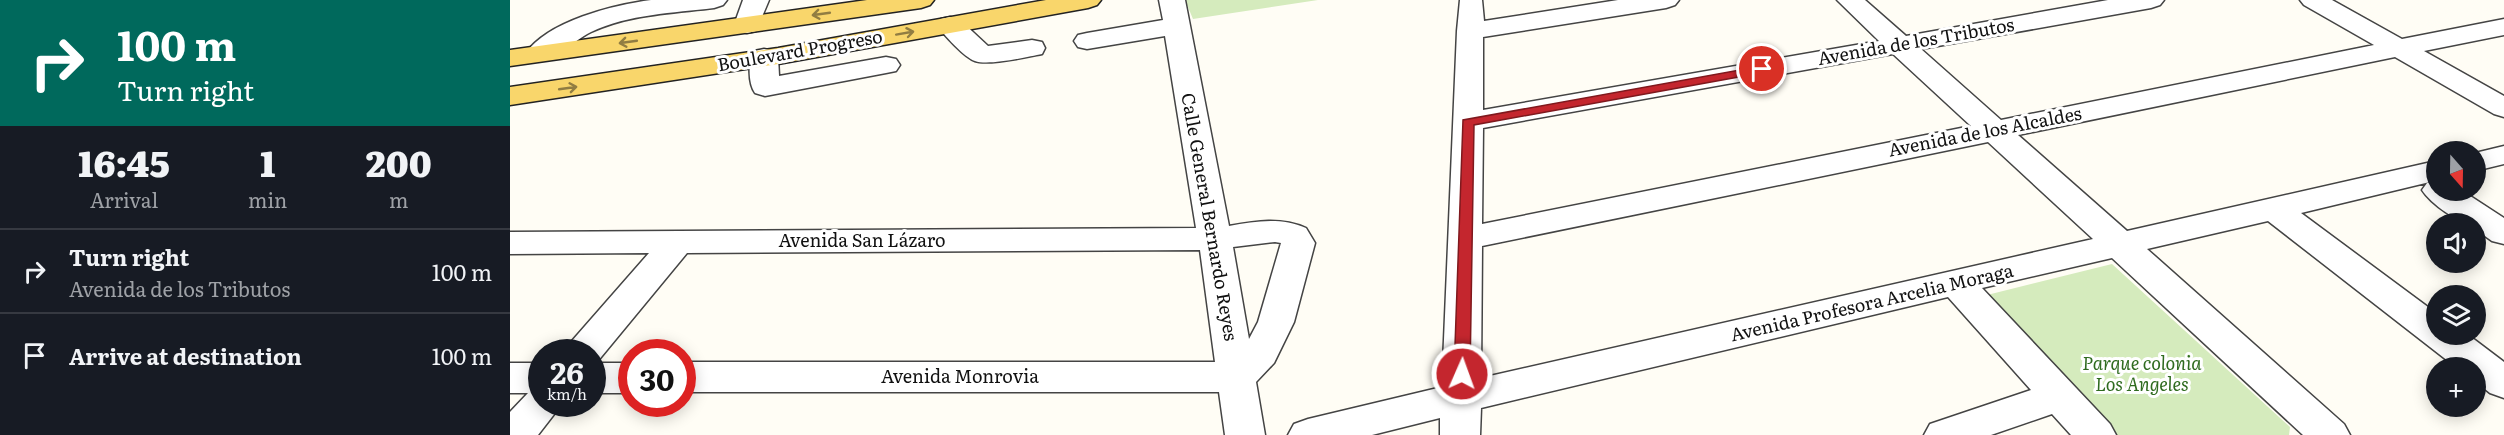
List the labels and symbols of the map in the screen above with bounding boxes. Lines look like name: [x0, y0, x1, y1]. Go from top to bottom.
one-way arrow: [812, 9, 832, 20]
street label: Avenida de los Tributos: [1815, 10, 2016, 71]
street label: Boulevard Progreso: [715, 22, 885, 77]
one-way arrow: [895, 27, 915, 38]
one-way arrow: [619, 37, 639, 48]
pin: [1736, 43, 1787, 94]
one-way arrow: [558, 83, 577, 94]
street label: Calle General Bernardo Reyes: [1175, 91, 1246, 343]
street label: Avenida de los Alcaldes: [1886, 99, 2084, 163]
north arrow: [2426, 141, 2486, 201]
street label: Avenida San Lázaro: [778, 226, 946, 253]
street label: Avenida Profesora Arcelia Moraga: [1728, 256, 2016, 347]
speed limit sign: 30: [618, 339, 696, 417]
position arrow: [1430, 342, 1494, 406]
park label: Parque colonia Los Angeles: [2082, 349, 2202, 397]
street label: Avenida Monrovia: [881, 362, 1039, 389]

